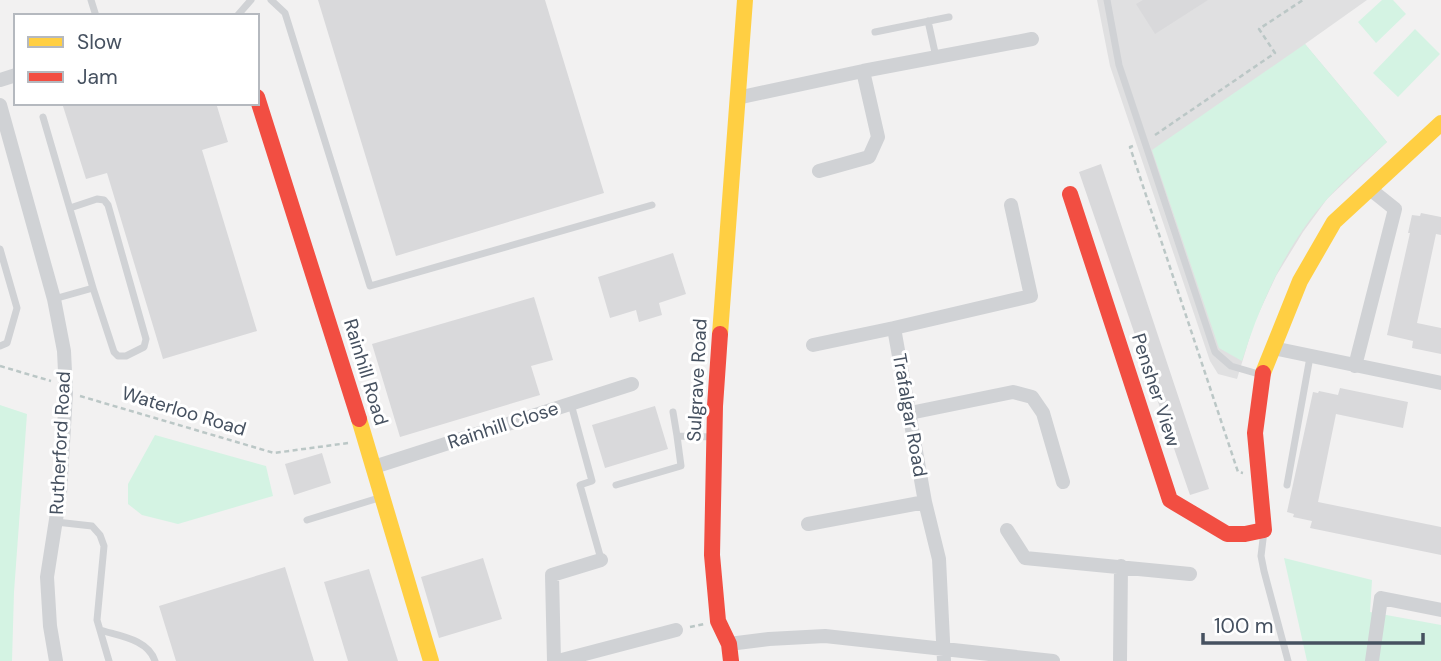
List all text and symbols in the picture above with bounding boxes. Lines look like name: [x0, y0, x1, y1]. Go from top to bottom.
legend: [14, 14, 259, 105]
text: Slow: [77, 28, 122, 56]
text: Jam: [77, 63, 118, 91]
street label: Rainhill Road: [338, 316, 394, 428]
street label: Sulgrave Road: [681, 318, 713, 442]
street label: Pensher View: [1126, 330, 1186, 450]
street label: Trafalgar Road: [887, 351, 933, 479]
street label: Rutherford Road: [44, 371, 76, 515]
street label: Waterloo Road: [119, 380, 249, 442]
street label: Rainhill Close: [444, 395, 562, 455]
scale bar: [1203, 602, 1424, 646]
text: 100 m: [1214, 612, 1274, 640]

